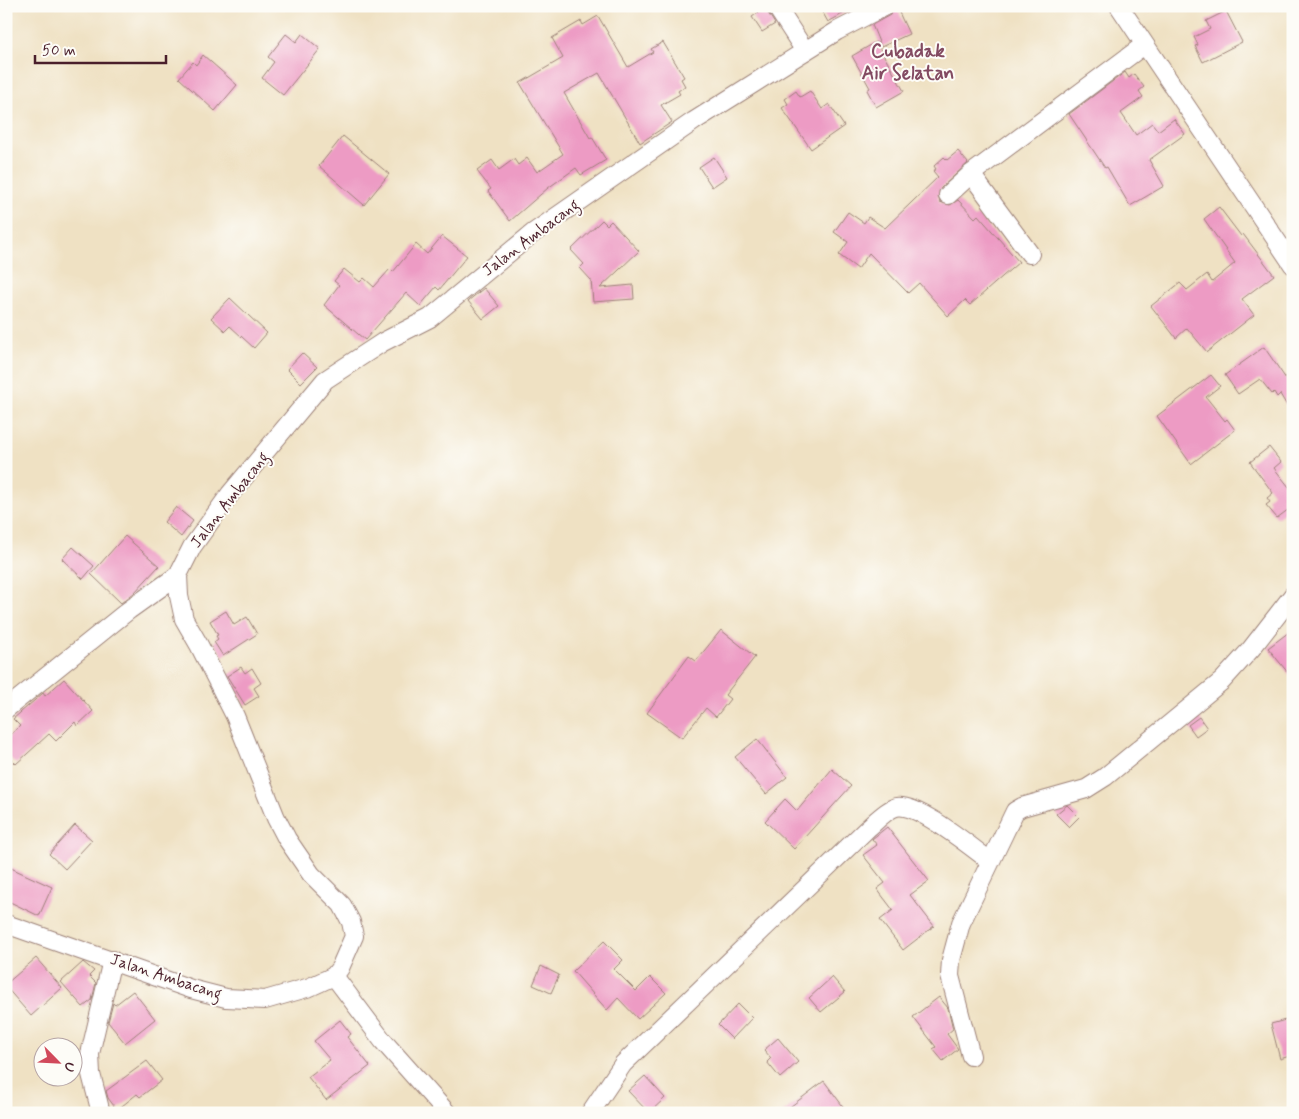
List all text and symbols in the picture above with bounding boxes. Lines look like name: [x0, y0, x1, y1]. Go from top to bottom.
scale bar: [35, 32, 166, 64]
district label: Cubadak Air Selatan: [862, 39, 954, 86]
text: 50 m: [42, 41, 76, 61]
street label: Jalan Ambacang: [478, 195, 584, 282]
street label: Jalan Ambacang: [186, 448, 275, 553]
street label: Jalan Ambacang: [107, 949, 225, 1006]
north arrow: [32, 1036, 82, 1086]
text: U: [59, 1059, 79, 1075]

